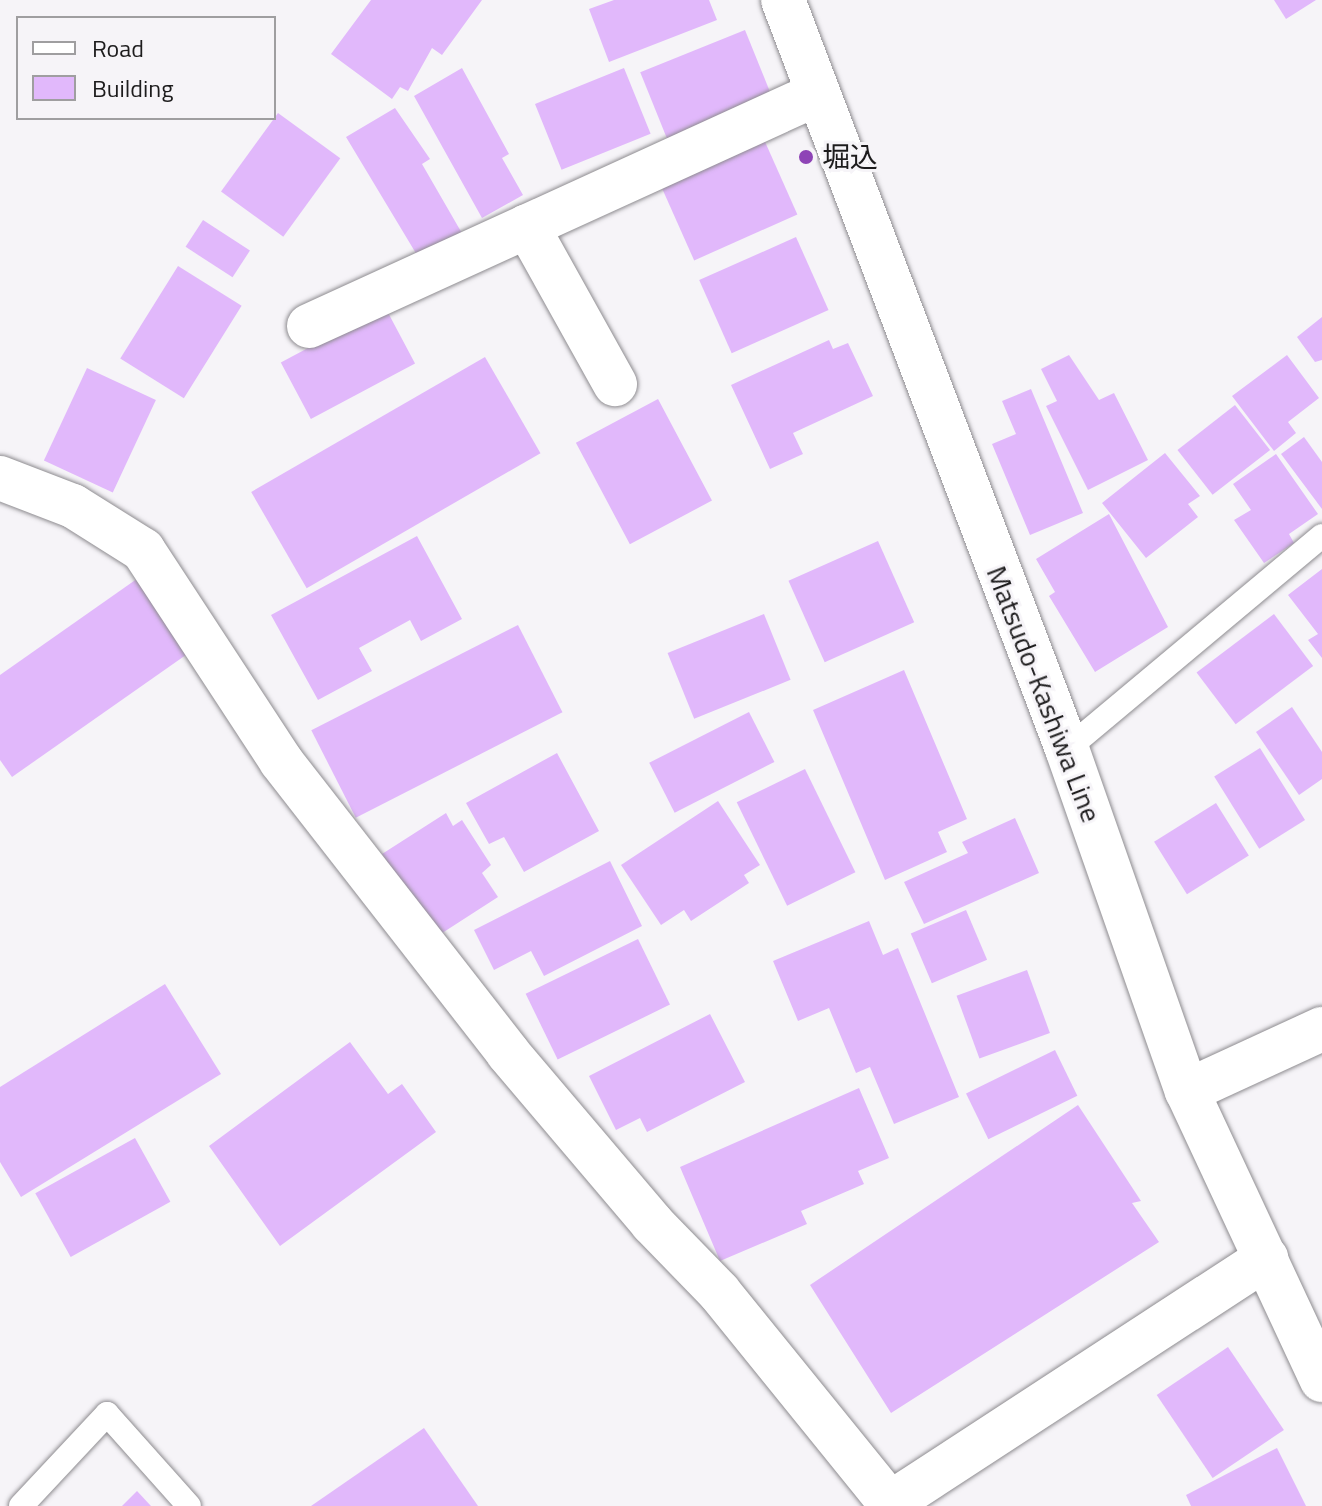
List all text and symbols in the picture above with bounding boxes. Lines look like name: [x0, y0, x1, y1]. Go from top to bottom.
legend: [16, 16, 276, 120]
text: Road: [92, 30, 144, 66]
text: Building: [92, 70, 174, 106]
place label: 堀込: [822, 140, 878, 174]
marker: 堀込: [797, 148, 815, 166]
street label: Matsudo-Kashiwa Line: [980, 561, 1108, 827]

